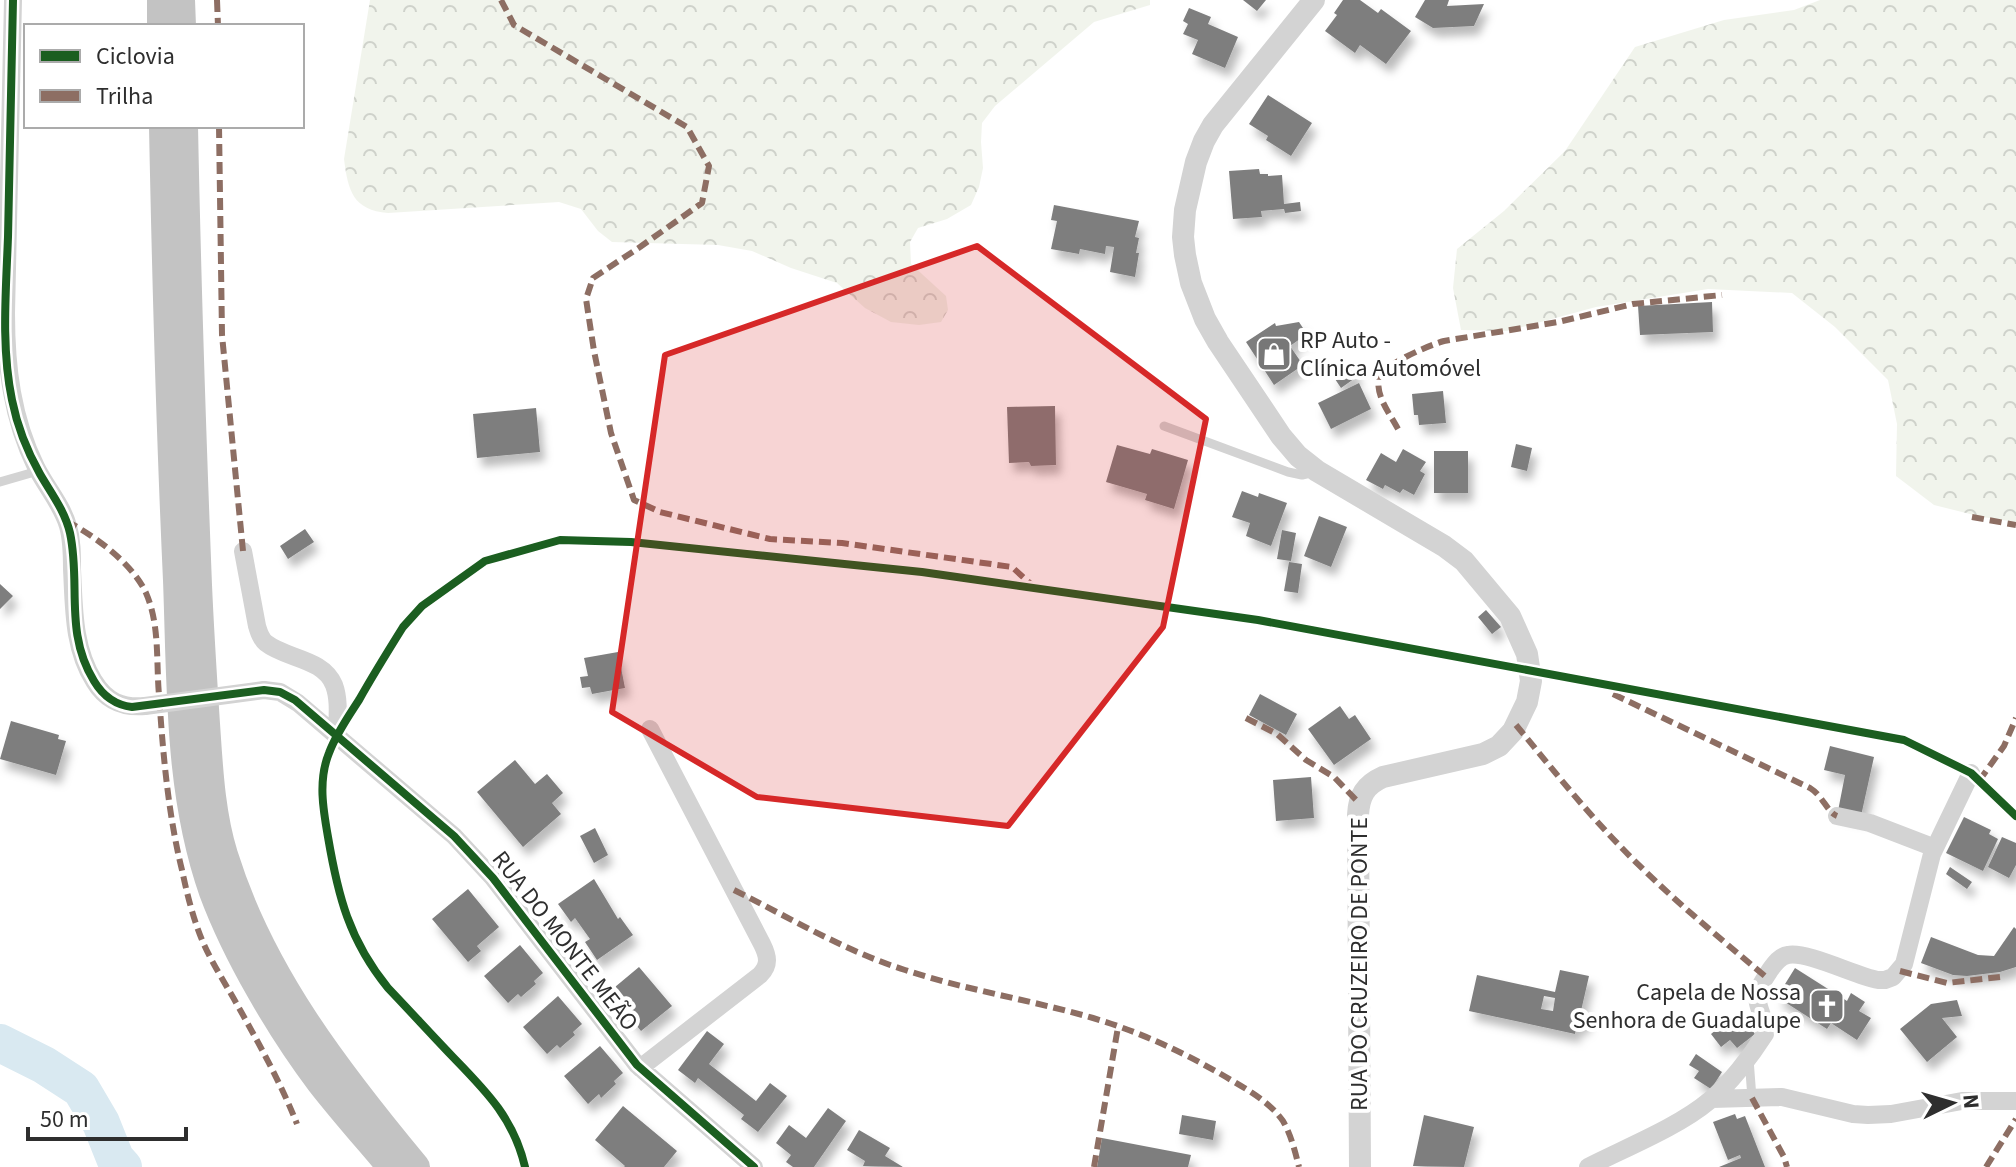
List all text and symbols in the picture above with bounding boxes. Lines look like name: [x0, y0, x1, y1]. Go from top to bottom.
legend: [24, 24, 304, 128]
text: Ciclovia: [96, 39, 175, 74]
text: Trilha: [96, 79, 153, 114]
place label: RP Auto - Clínica Automóvel: [1300, 323, 1481, 386]
shop icon: RP Auto - Clínica Automóvel: [1255, 335, 1293, 373]
street label: RUA DO CRUZEIRO DE PONTE: [1342, 817, 1377, 1111]
street label: RUA DO MONTE MEÃO: [483, 843, 647, 1039]
place label: Capela de Nossa Senhora de Guadalupe: [1573, 975, 1801, 1038]
church icon: Capela de Nossa Senhora de Guadalupe: [1808, 987, 1846, 1025]
north arrow: [1912, 1063, 1992, 1143]
scale bar: [28, 1091, 186, 1141]
text: N: [1954, 1093, 1988, 1110]
text: 50 m: [40, 1102, 89, 1137]

